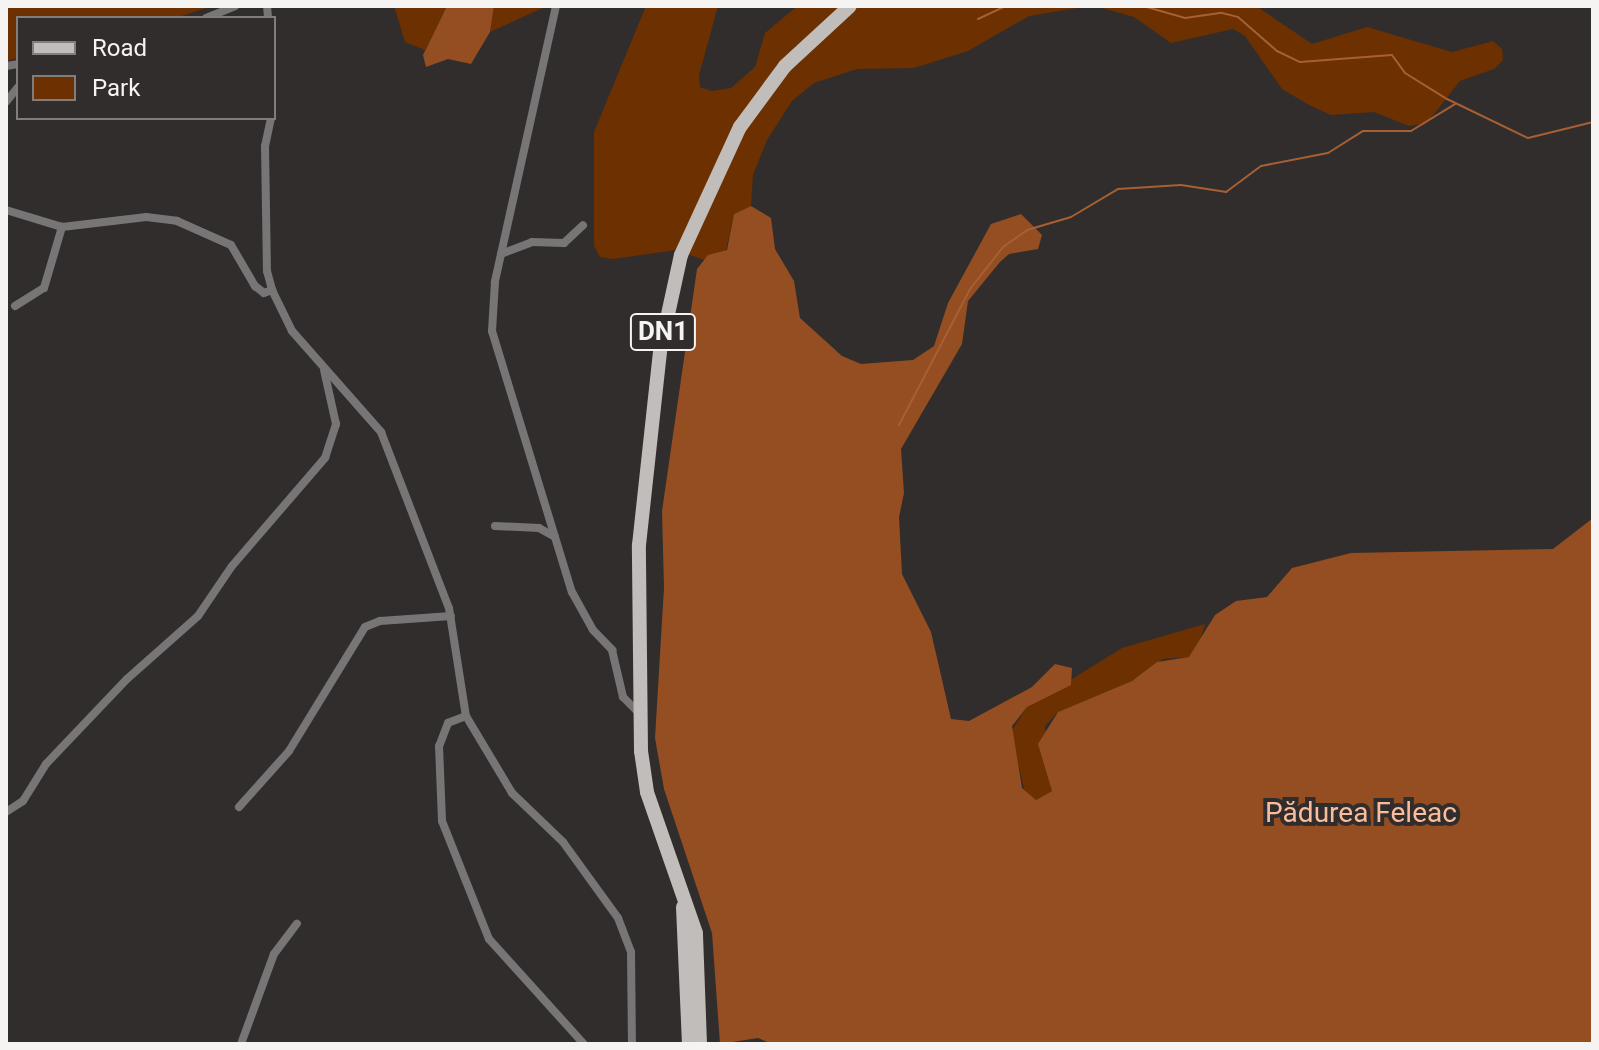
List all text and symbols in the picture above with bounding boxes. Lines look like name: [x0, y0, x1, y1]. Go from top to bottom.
legend: [16, 16, 276, 120]
text: Road: [92, 34, 147, 62]
text: Park: [92, 74, 140, 102]
road number: DN1: [629, 310, 697, 354]
park label: Pădurea Feleac: [1265, 796, 1457, 830]

